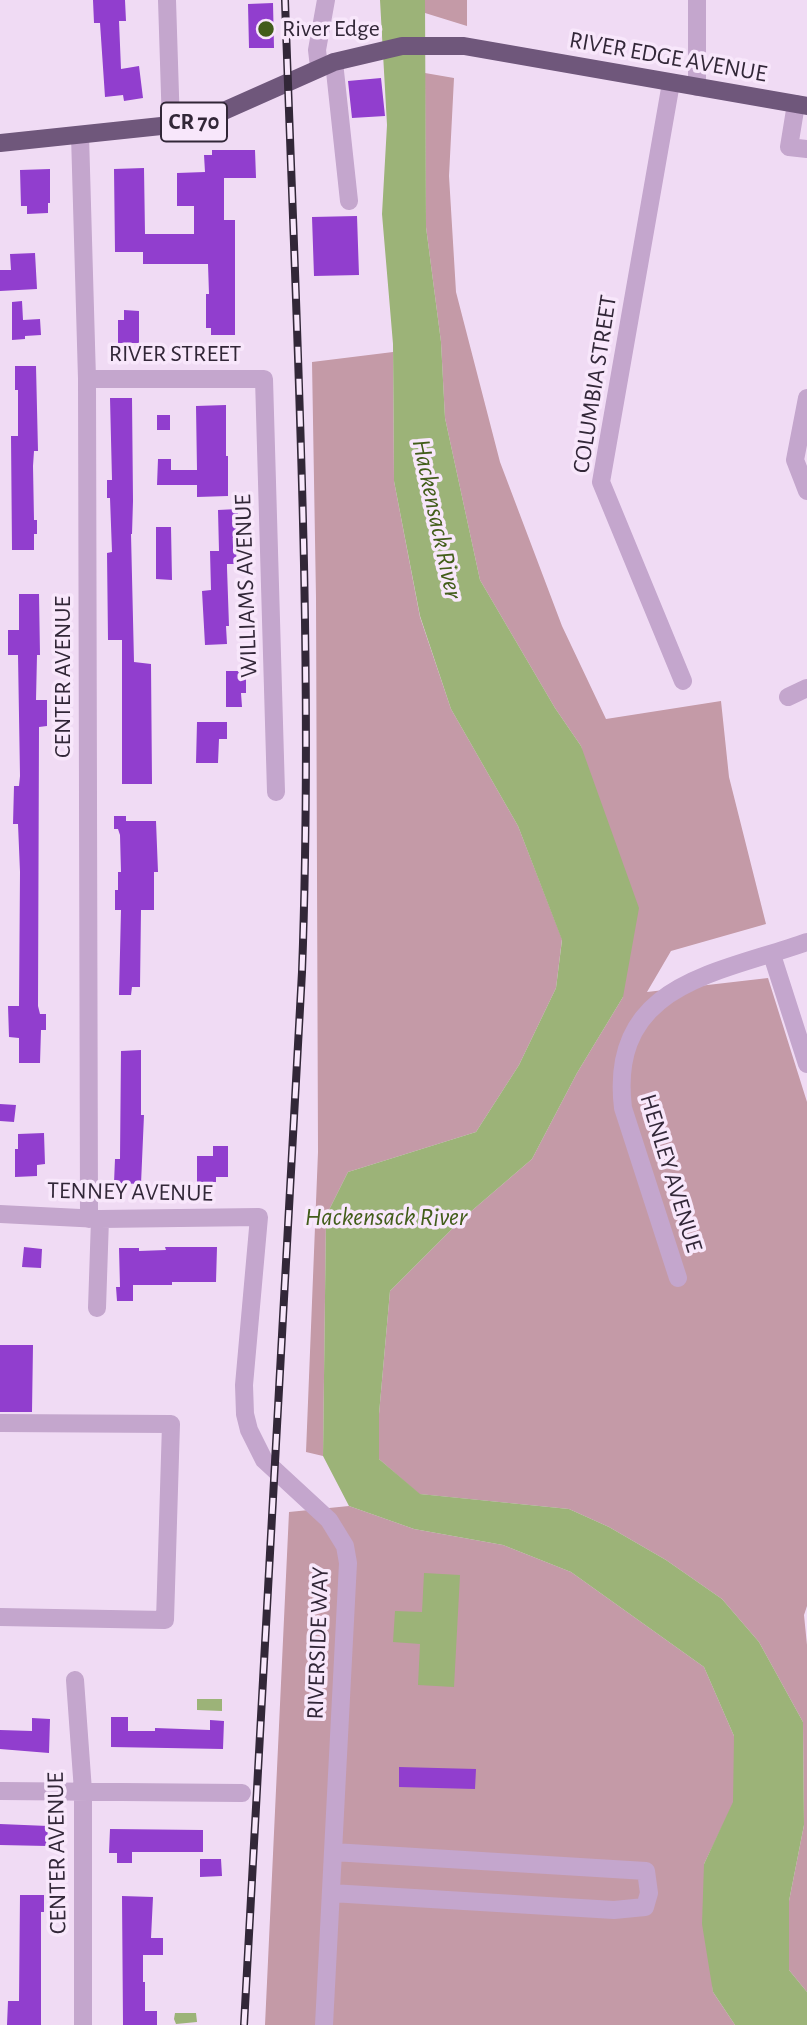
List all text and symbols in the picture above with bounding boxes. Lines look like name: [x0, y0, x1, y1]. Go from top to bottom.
place label: River Edge: [282, 15, 380, 43]
marker: River Edge: [256, 19, 276, 39]
street label: RIVER EDGE AVENUE: [567, 25, 769, 89]
road number: CR 70: [161, 102, 227, 141]
street label: COLUMBIA STREET: [567, 293, 623, 475]
street label: RIVER STREET: [109, 340, 241, 368]
water label: Hackensack River: [405, 436, 469, 602]
street label: WILLIAMS AVENUE: [228, 494, 264, 678]
street label: CENTER AVENUE: [49, 596, 77, 758]
street label: HENLEY AVENUE: [633, 1090, 709, 1256]
street label: TENNEY AVENUE: [47, 1176, 213, 1208]
water label: Hackensack River: [305, 1201, 467, 1233]
street label: RIVERSIDE WAY: [301, 1566, 335, 1720]
street label: CENTER AVENUE: [41, 1772, 73, 1934]

